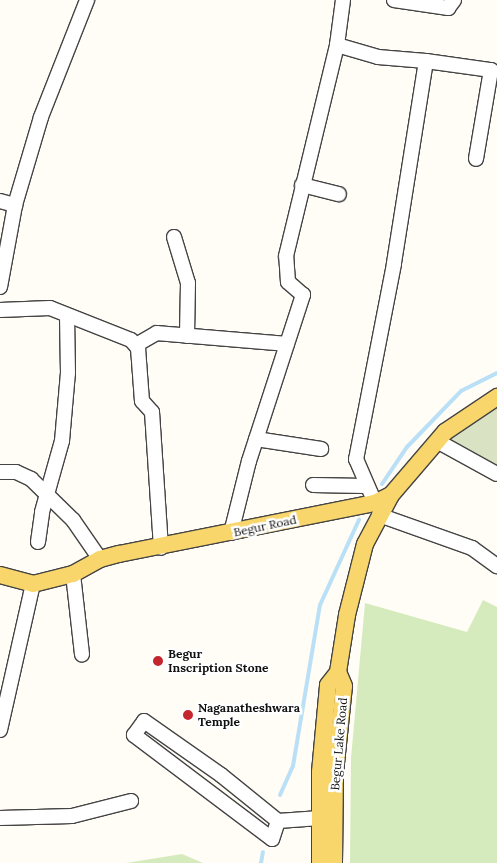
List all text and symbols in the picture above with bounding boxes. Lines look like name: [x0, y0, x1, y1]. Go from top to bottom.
street label: Begur Road: [232, 512, 298, 540]
place label: Begur Inscription Stone: [168, 647, 269, 675]
marker: Begur Inscription Stone: [152, 655, 164, 667]
street label: Begur Lake Road: [328, 697, 350, 791]
place label: Naganatheshwara Temple: [198, 701, 300, 729]
marker: Naganatheshwara Temple: [182, 709, 194, 721]

